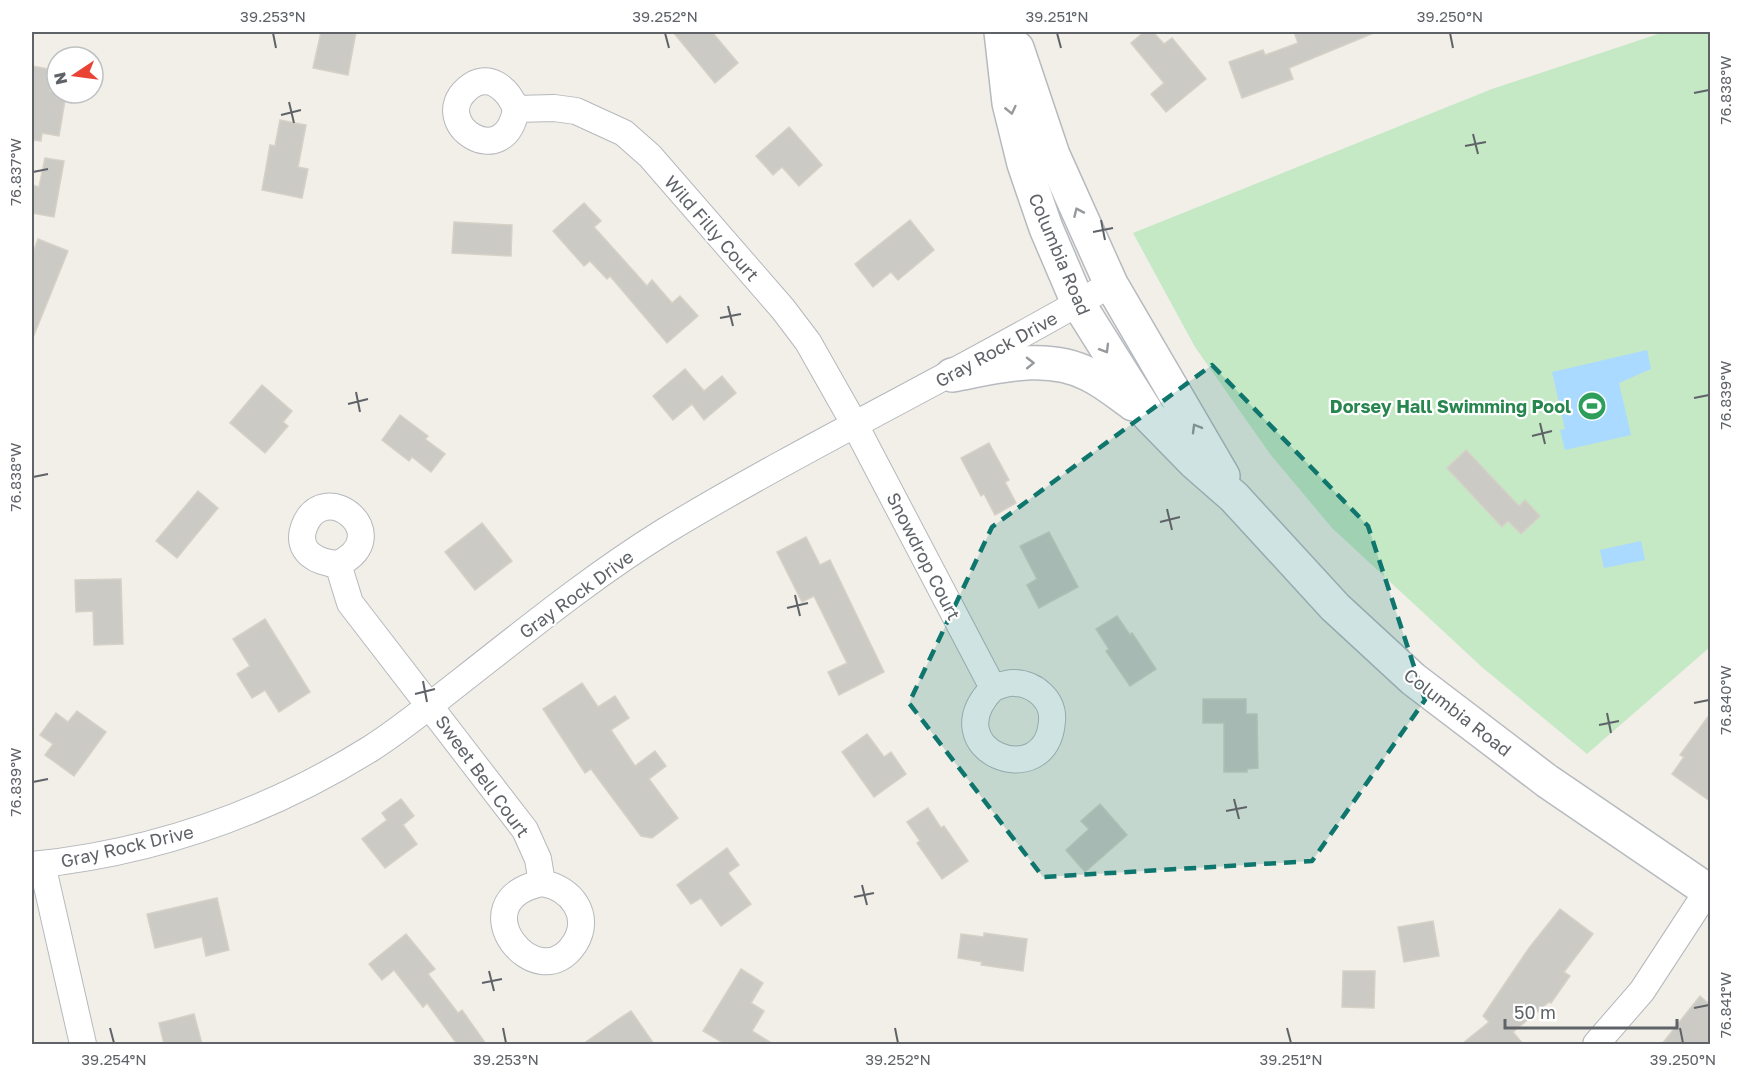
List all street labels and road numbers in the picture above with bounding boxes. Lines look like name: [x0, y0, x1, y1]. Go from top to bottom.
street label: Wild Filly Court: [660, 171, 764, 285]
street label: Columbia Road: [1024, 190, 1096, 318]
street label: Gray Rock Drive: [931, 306, 1061, 392]
street label: Snowdrop Court: [882, 488, 966, 624]
street label: Gray Rock Drive: [515, 545, 637, 643]
street label: Columbia Road: [1400, 663, 1516, 761]
street label: Sweet Bell Court: [431, 711, 535, 841]
street label: Gray Rock Drive: [58, 820, 196, 872]

